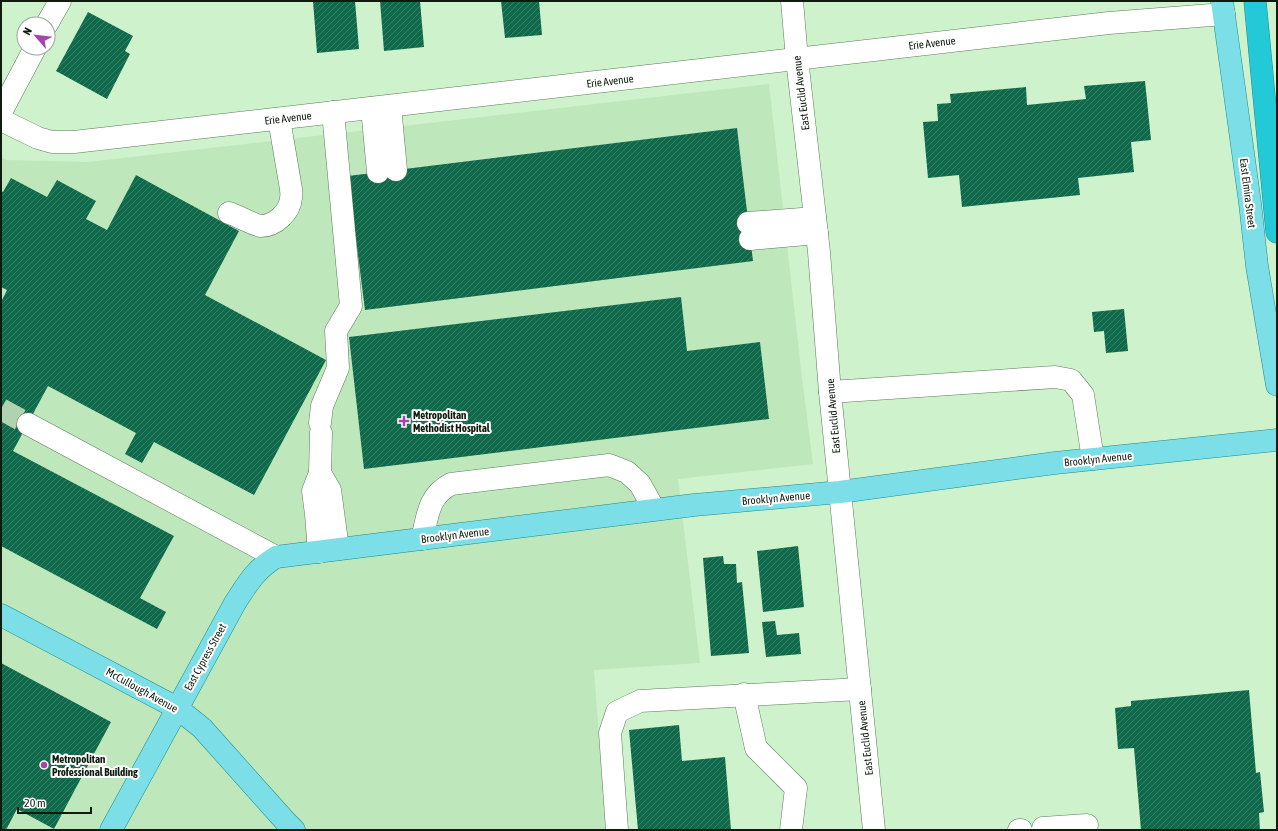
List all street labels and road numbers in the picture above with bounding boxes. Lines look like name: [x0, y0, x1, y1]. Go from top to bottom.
street label: Erie Avenue: [908, 34, 956, 52]
street label: East Euclid Avenue: [790, 55, 812, 131]
street label: Erie Avenue: [586, 72, 634, 90]
street label: Erie Avenue: [264, 109, 312, 127]
street label: East Elmira Street: [1238, 157, 1258, 229]
street label: East Euclid Avenue: [824, 378, 842, 454]
street label: Brooklyn Avenue: [1063, 449, 1133, 469]
street label: Brooklyn Avenue: [741, 489, 811, 507]
street label: Brooklyn Avenue: [420, 525, 490, 545]
street label: East Cypress Street: [182, 621, 228, 693]
street label: McCullough Avenue: [104, 665, 180, 715]
street label: East Euclid Avenue: [855, 700, 875, 776]

